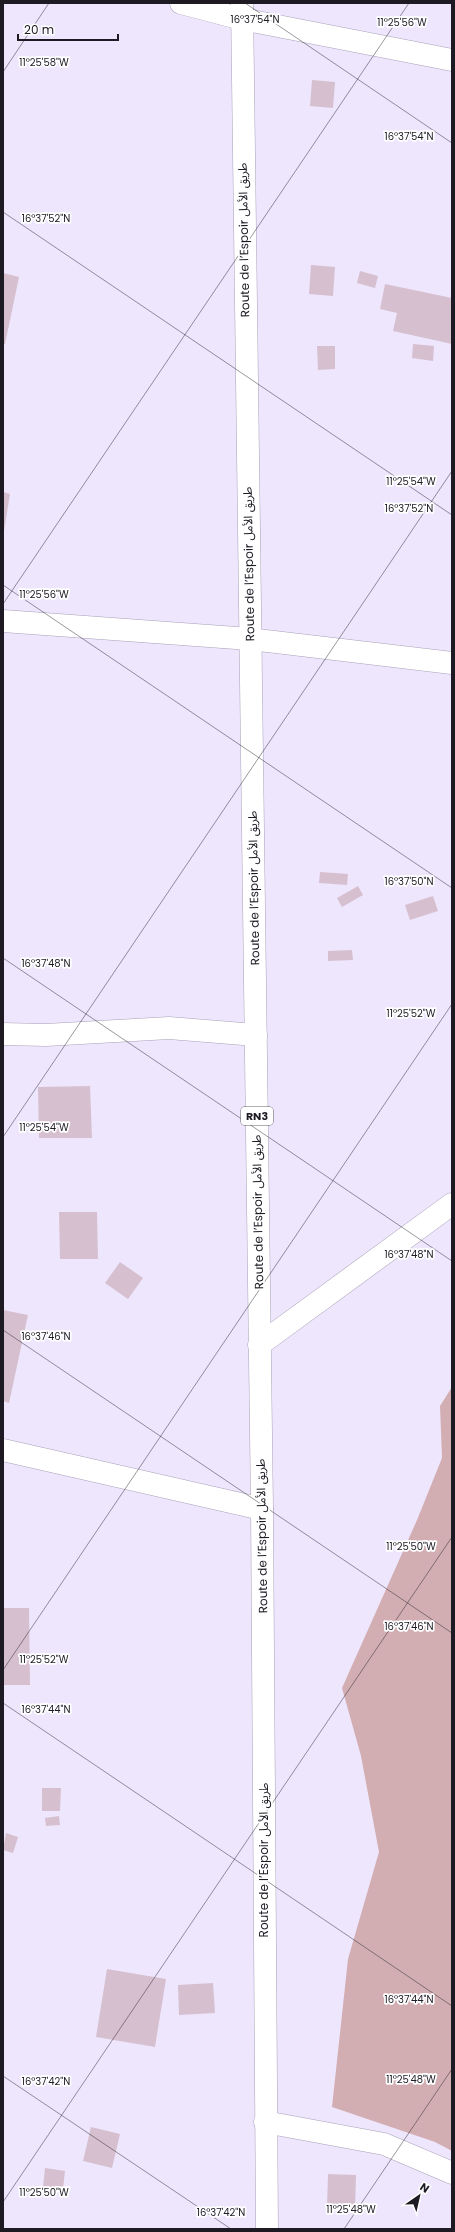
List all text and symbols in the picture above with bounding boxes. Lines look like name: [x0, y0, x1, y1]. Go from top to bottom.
text: 16°37'54"N: [230, 12, 280, 27]
text: 11°25'56"W: [377, 15, 427, 30]
scale bar: [18, 16, 118, 42]
text: 20 m: [24, 21, 54, 38]
text: 11°25'58"W: [19, 55, 69, 70]
text: 16°37'54"N: [384, 129, 434, 144]
street label: Route de l’Espoir طريق الأمل: [234, 162, 253, 318]
text: 16°37'52"N: [22, 211, 70, 226]
text: 11°25'54"W: [386, 474, 436, 489]
street label: Route de l’Espoir طريق الأمل: [239, 486, 258, 642]
text: 16°37'52"N: [385, 501, 433, 516]
text: 11°25'56"W: [19, 587, 69, 602]
street label: Route de l’Espoir طريق الأمل: [244, 810, 263, 966]
text: 16°37'50"N: [384, 874, 434, 889]
text: 16°37'48"N: [21, 956, 71, 971]
text: 11°25'52"W: [387, 1006, 436, 1021]
road number: RN3: [241, 1107, 273, 1125]
text: 11°25'54"W: [19, 1120, 69, 1135]
street label: Route de l’Espoir طريق الأمل: [248, 1134, 267, 1290]
text: 16°37'48"N: [384, 1247, 434, 1262]
text: 16°37'46"N: [21, 1329, 71, 1344]
street label: Route de l’Espoir طريق الأمل: [252, 1458, 271, 1614]
text: 11°25'50"W: [386, 1539, 436, 1554]
text: 16°37'46"N: [384, 1619, 434, 1634]
text: 11°25'52"W: [20, 1652, 69, 1667]
text: 16°37'44"N: [21, 1702, 71, 1717]
street label: Route de l’Espoir طريق الأمل: [255, 1783, 272, 1937]
text: 16°37'44"N: [384, 1992, 434, 2007]
text: 11°25'48"W: [386, 2072, 436, 2087]
text: 16°37'42"N: [22, 2074, 70, 2089]
north arrow: [399, 2176, 439, 2216]
text: N: [417, 2179, 432, 2197]
text: 11°25'50"W: [19, 2185, 69, 2200]
text: 11°25'48"W: [326, 2202, 376, 2217]
text: 16°37'42"N: [197, 2205, 245, 2220]

